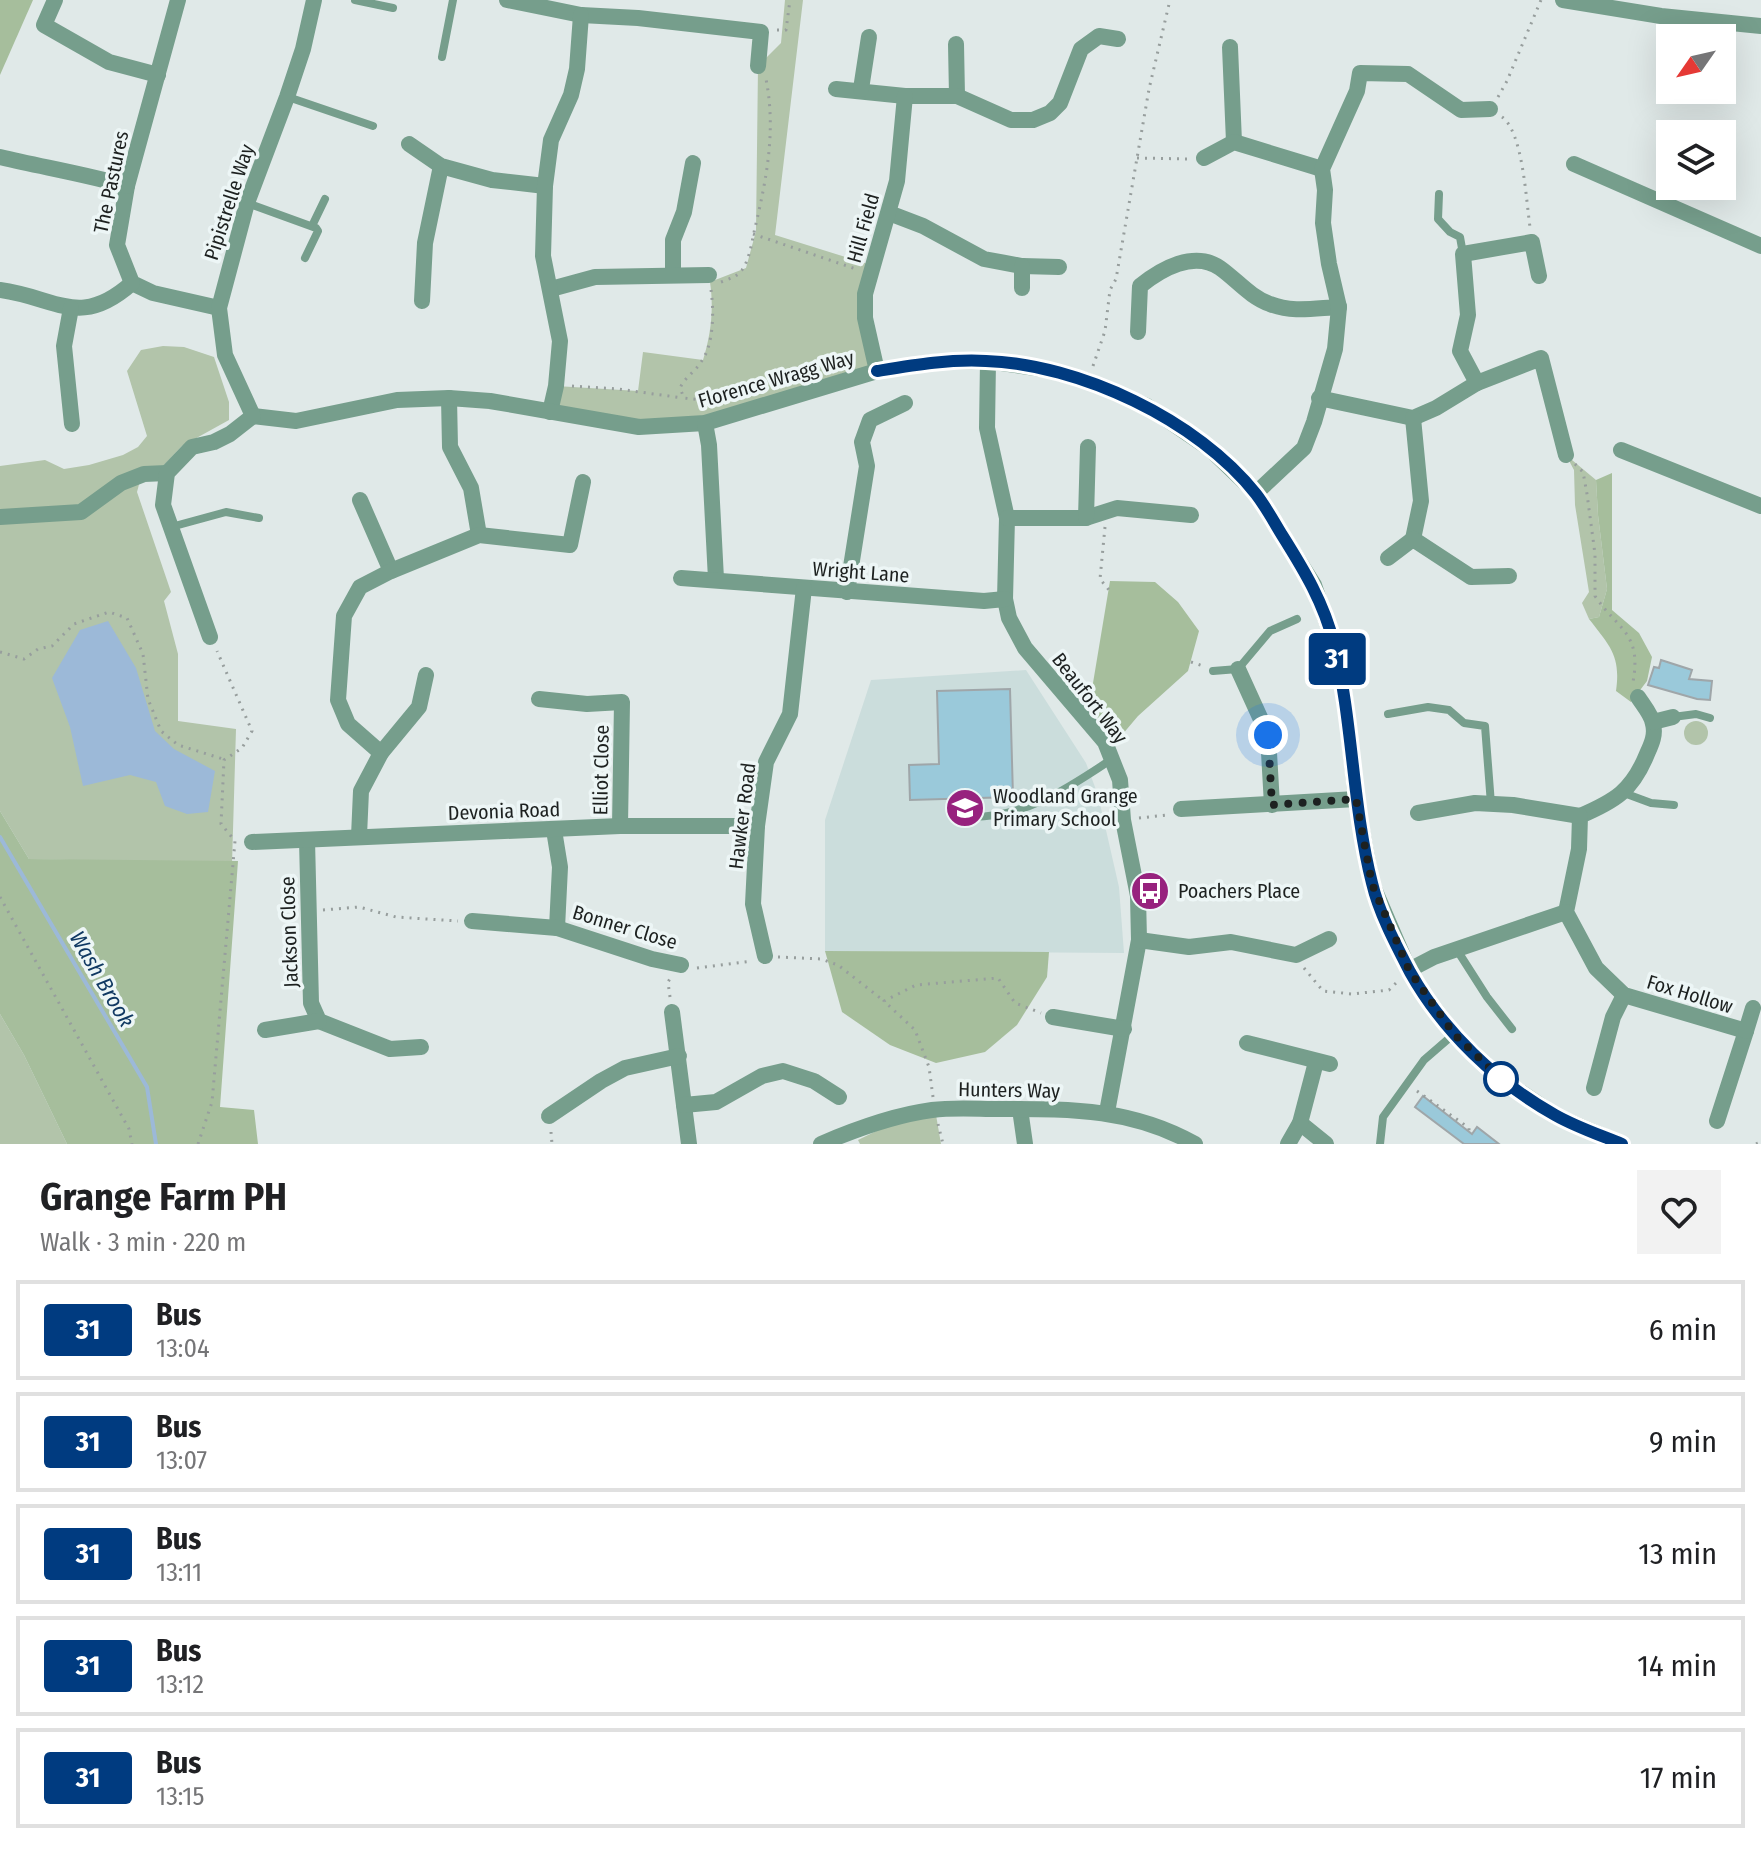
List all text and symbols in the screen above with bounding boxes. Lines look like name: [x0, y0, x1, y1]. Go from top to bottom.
north arrow: [1656, 24, 1736, 104]
map controls: [1656, 24, 1736, 200]
button: layers: [1656, 120, 1736, 200]
street label: The Pastures: [88, 129, 134, 235]
street label: Pipistrelle Way: [199, 141, 259, 263]
street label: Hill Field: [842, 190, 884, 266]
street label: Florence Wragg Way: [695, 345, 857, 413]
street label: Wright Lane: [812, 557, 910, 587]
line badge: 31: [1301, 633, 1373, 685]
text: 31: [1325, 642, 1349, 675]
street label: Beaufort Way: [1047, 648, 1133, 748]
your location: [1248, 715, 1288, 755]
street label: Elliot Close: [588, 724, 614, 816]
street label: Hawker Road: [724, 761, 760, 871]
place label: Woodland Grange Primary School: [993, 784, 1138, 831]
school or university icon: Woodland Grange Primary School: [944, 787, 986, 829]
street label: Devonia Road: [447, 797, 561, 825]
bus stop icon: Poachers Place: [1129, 870, 1171, 912]
street label: Jackson Close: [275, 876, 303, 988]
place label: Poachers Place: [1178, 879, 1300, 903]
street label: Bonner Close: [570, 900, 680, 954]
water label: Wash Brook: [64, 926, 140, 1032]
street label: Fox Hollow: [1644, 970, 1736, 1018]
unlabelled marker: [1484, 1062, 1518, 1096]
street label: Hunters Way: [958, 1077, 1060, 1103]
button: heart: [1637, 1170, 1721, 1254]
text: Grange Farm PH: [40, 1174, 287, 1220]
text: Walk · 3 min · 220 m: [40, 1227, 246, 1258]
text: Bus: [156, 1297, 201, 1333]
text: 6 min: [1649, 1312, 1717, 1348]
text: 31: [76, 1313, 100, 1346]
text: 13:04: [156, 1333, 210, 1364]
text: Bus: [156, 1409, 201, 1445]
text: 9 min: [1649, 1424, 1717, 1460]
text: 31: [76, 1425, 100, 1458]
text: 13:07: [156, 1445, 207, 1476]
text: Bus: [156, 1521, 201, 1557]
text: 13 min: [1638, 1536, 1717, 1572]
text: 31: [76, 1537, 100, 1570]
text: 13:11: [156, 1557, 202, 1588]
text: Bus: [156, 1633, 201, 1669]
text: 14 min: [1637, 1648, 1717, 1684]
text: 31: [76, 1649, 100, 1682]
text: 13:12: [156, 1669, 204, 1700]
text: Bus: [156, 1745, 201, 1781]
text: 17 min: [1640, 1760, 1717, 1796]
text: 31: [76, 1761, 100, 1794]
text: 13:15: [156, 1781, 204, 1812]

